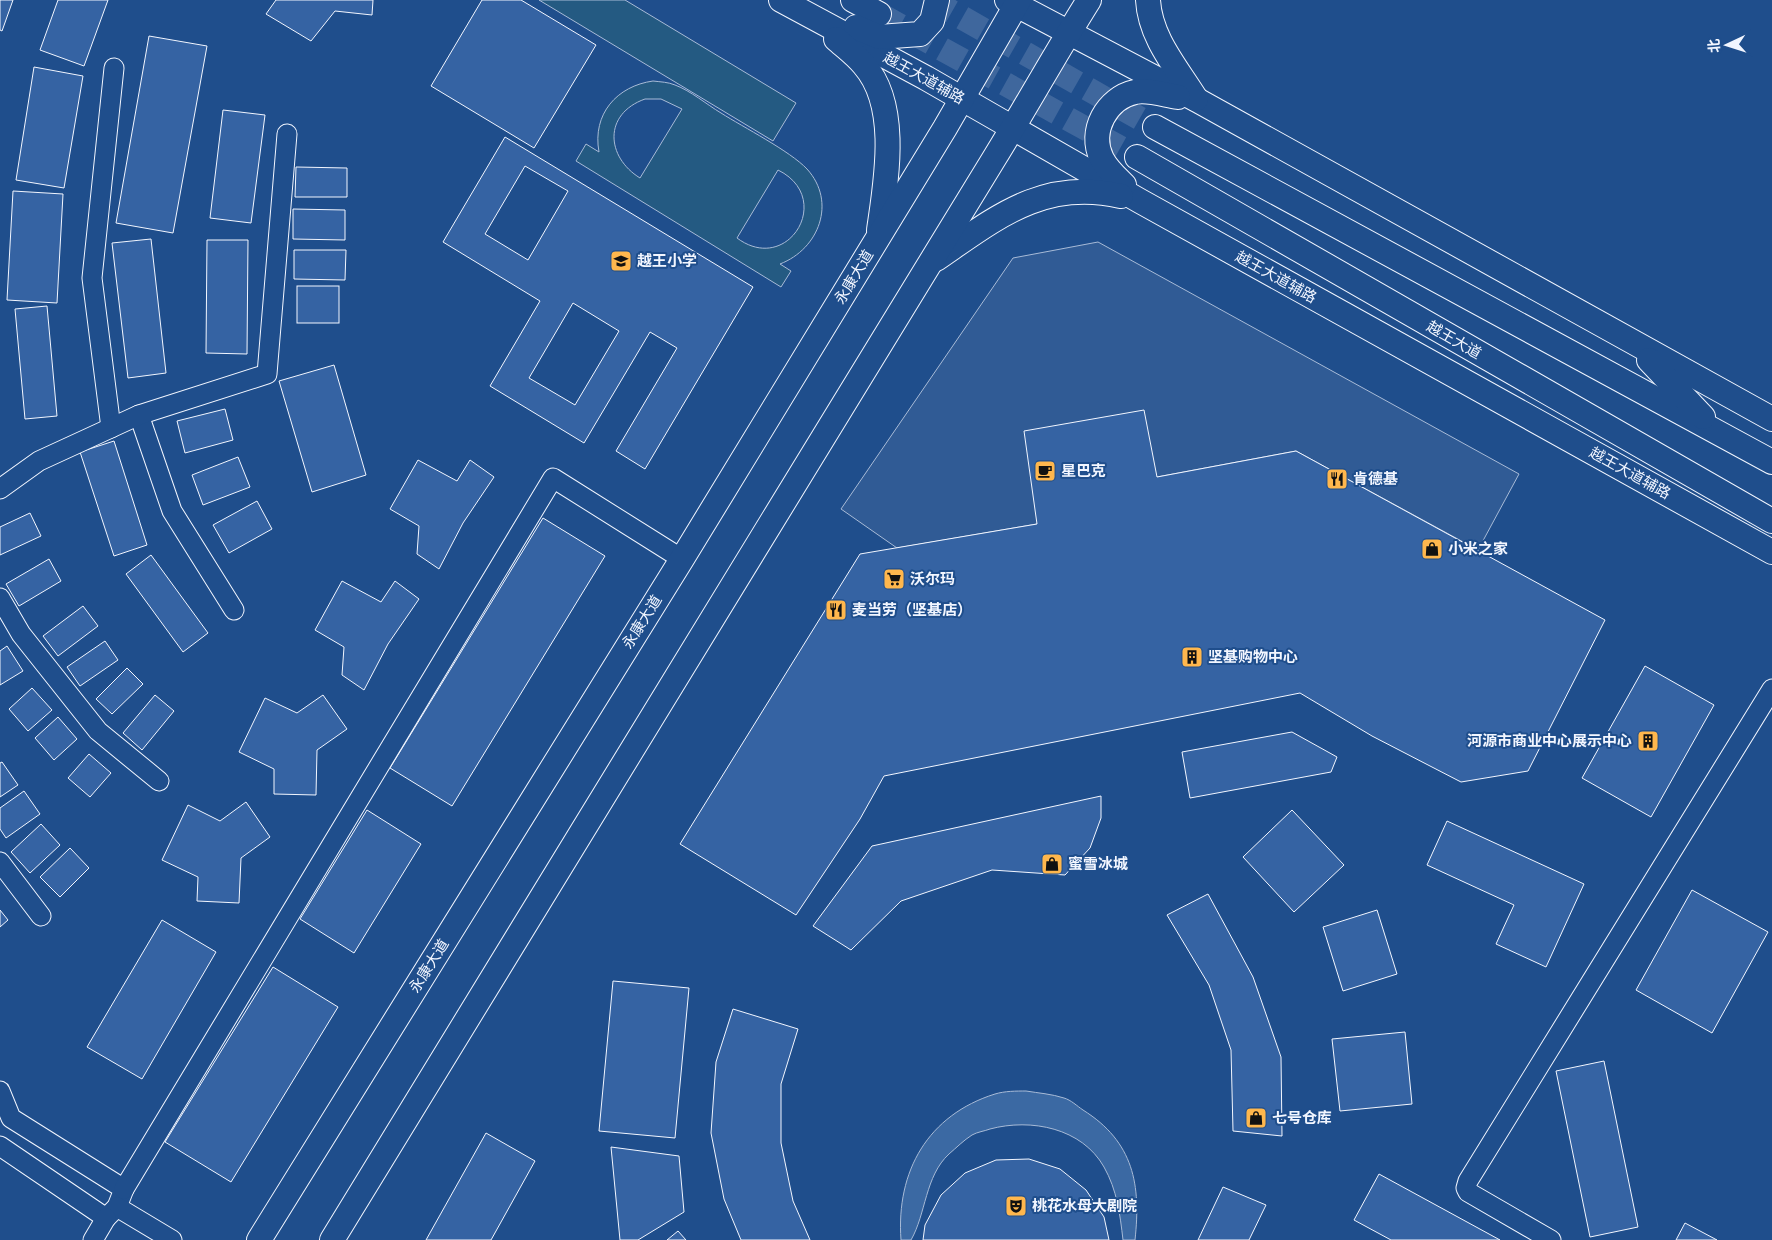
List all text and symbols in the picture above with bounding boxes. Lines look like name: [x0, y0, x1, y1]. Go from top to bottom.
north arrow: [1702, 20, 1752, 70]
text: 北: [1706, 38, 1723, 53]
street label: 越王大道辅路: [880, 48, 968, 108]
street label: 永康大道: [831, 247, 877, 307]
street label: 越王大道辅路: [1232, 247, 1320, 307]
school or university icon: 越王小学: [609, 249, 633, 273]
place label: 越王小学: [637, 252, 697, 270]
street label: 越王大道: [1424, 317, 1484, 363]
street label: 越王大道辅路: [1586, 443, 1674, 503]
cafe icon: 星巴克: [1033, 459, 1057, 483]
place label: 星巴克: [1061, 462, 1106, 480]
restaurant icon: 肯德基: [1325, 467, 1349, 491]
place label: 肯德基: [1353, 470, 1398, 488]
shop icon: 小米之家: [1420, 537, 1444, 561]
place label: 小米之家: [1448, 540, 1508, 558]
supermarket icon: 沃尔玛: [882, 567, 906, 591]
place label: 沃尔玛: [910, 570, 955, 588]
street label: 永康大道: [618, 592, 666, 652]
restaurant icon: 麦当劳（坚基店）: [824, 598, 848, 622]
place label: 麦当劳（坚基店）: [852, 601, 972, 619]
building icon: 坚基购物中心: [1180, 645, 1204, 669]
place label: 坚基购物中心: [1208, 648, 1298, 666]
building icon: 河源市商业中心展示中心: [1636, 729, 1660, 753]
place label: 河源市商业中心展示中心: [1467, 732, 1632, 750]
shop icon: 蜜雪冰城: [1040, 852, 1064, 876]
place label: 蜜雪冰城: [1068, 855, 1128, 873]
street label: 永康大道: [405, 936, 453, 996]
shop icon: 七号仓库: [1244, 1106, 1268, 1130]
place label: 七号仓库: [1272, 1109, 1332, 1127]
theatre icon: 桃花水母大剧院: [1004, 1194, 1028, 1218]
place label: 桃花水母大剧院: [1032, 1197, 1137, 1215]

